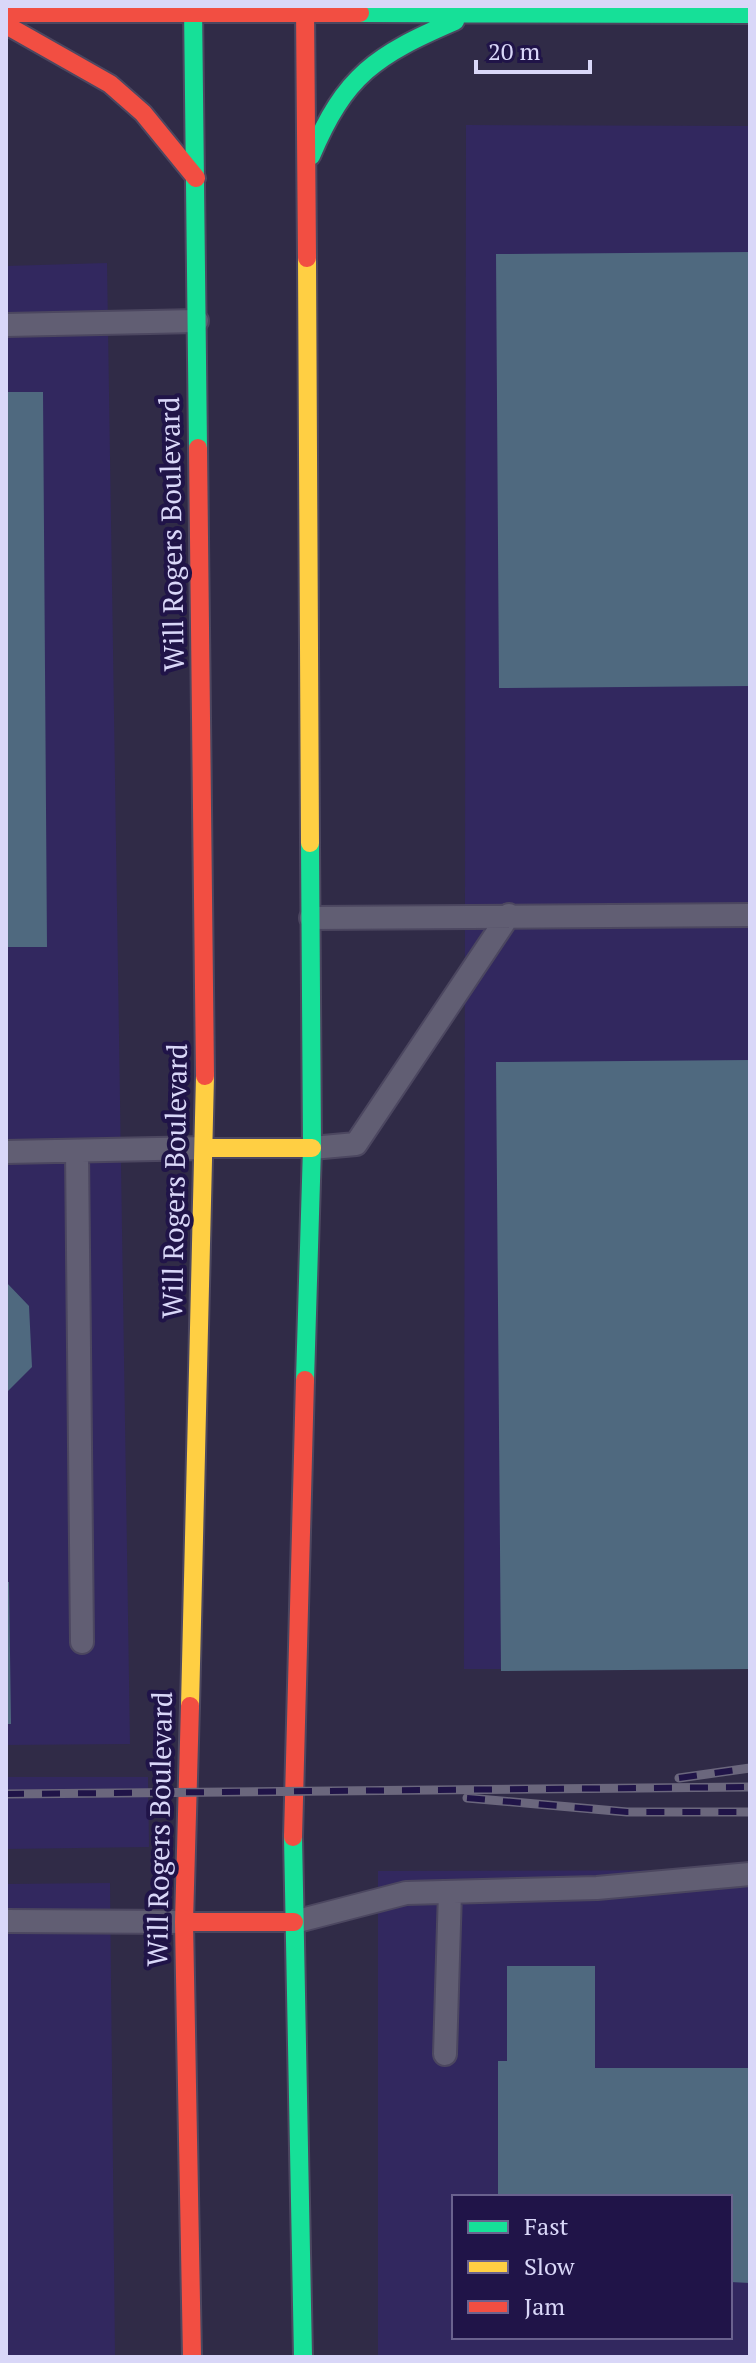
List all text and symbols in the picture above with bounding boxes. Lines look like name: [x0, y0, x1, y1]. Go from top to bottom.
scale bar: [476, 24, 590, 74]
text: 20 m: [488, 35, 540, 67]
street label: Will Rogers Boulevard: [150, 396, 192, 672]
street label: Will Rogers Boulevard: [153, 1043, 195, 1319]
street label: Will Rogers Boulevard: [138, 1691, 180, 1967]
legend: [452, 2195, 732, 2339]
text: Fast: [524, 2210, 569, 2242]
text: Slow: [524, 2250, 575, 2282]
text: Jam: [524, 2290, 565, 2322]

